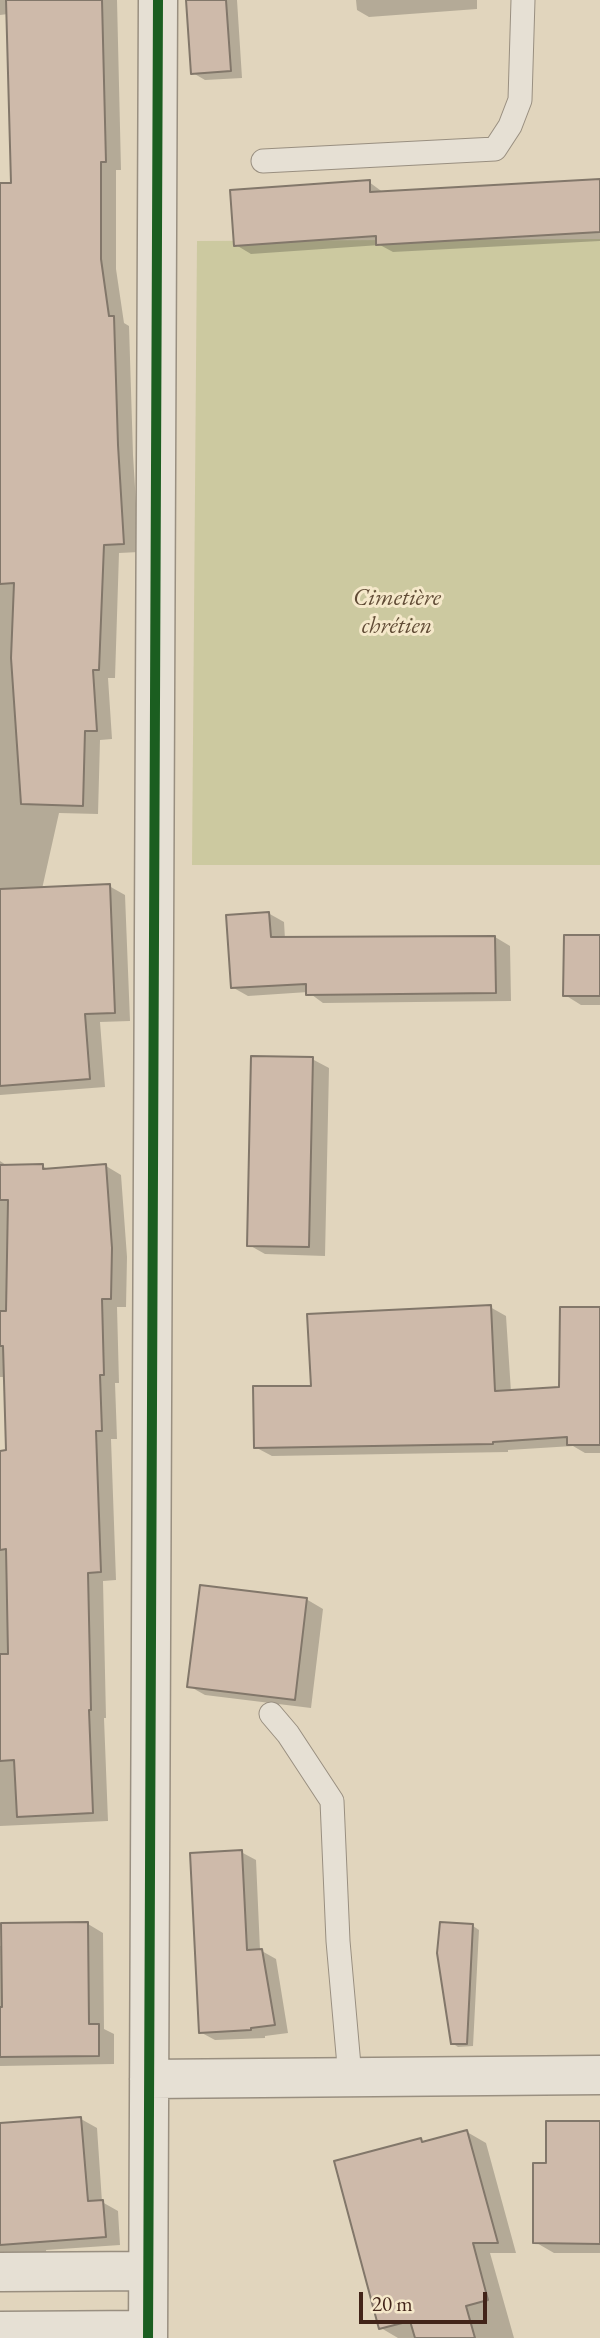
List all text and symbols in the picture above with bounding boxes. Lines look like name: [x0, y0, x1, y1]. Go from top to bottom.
park label: Cimetière chrétien: [353, 584, 441, 640]
scale bar: [362, 2278, 490, 2322]
text: 20 m: [372, 2290, 413, 2317]

